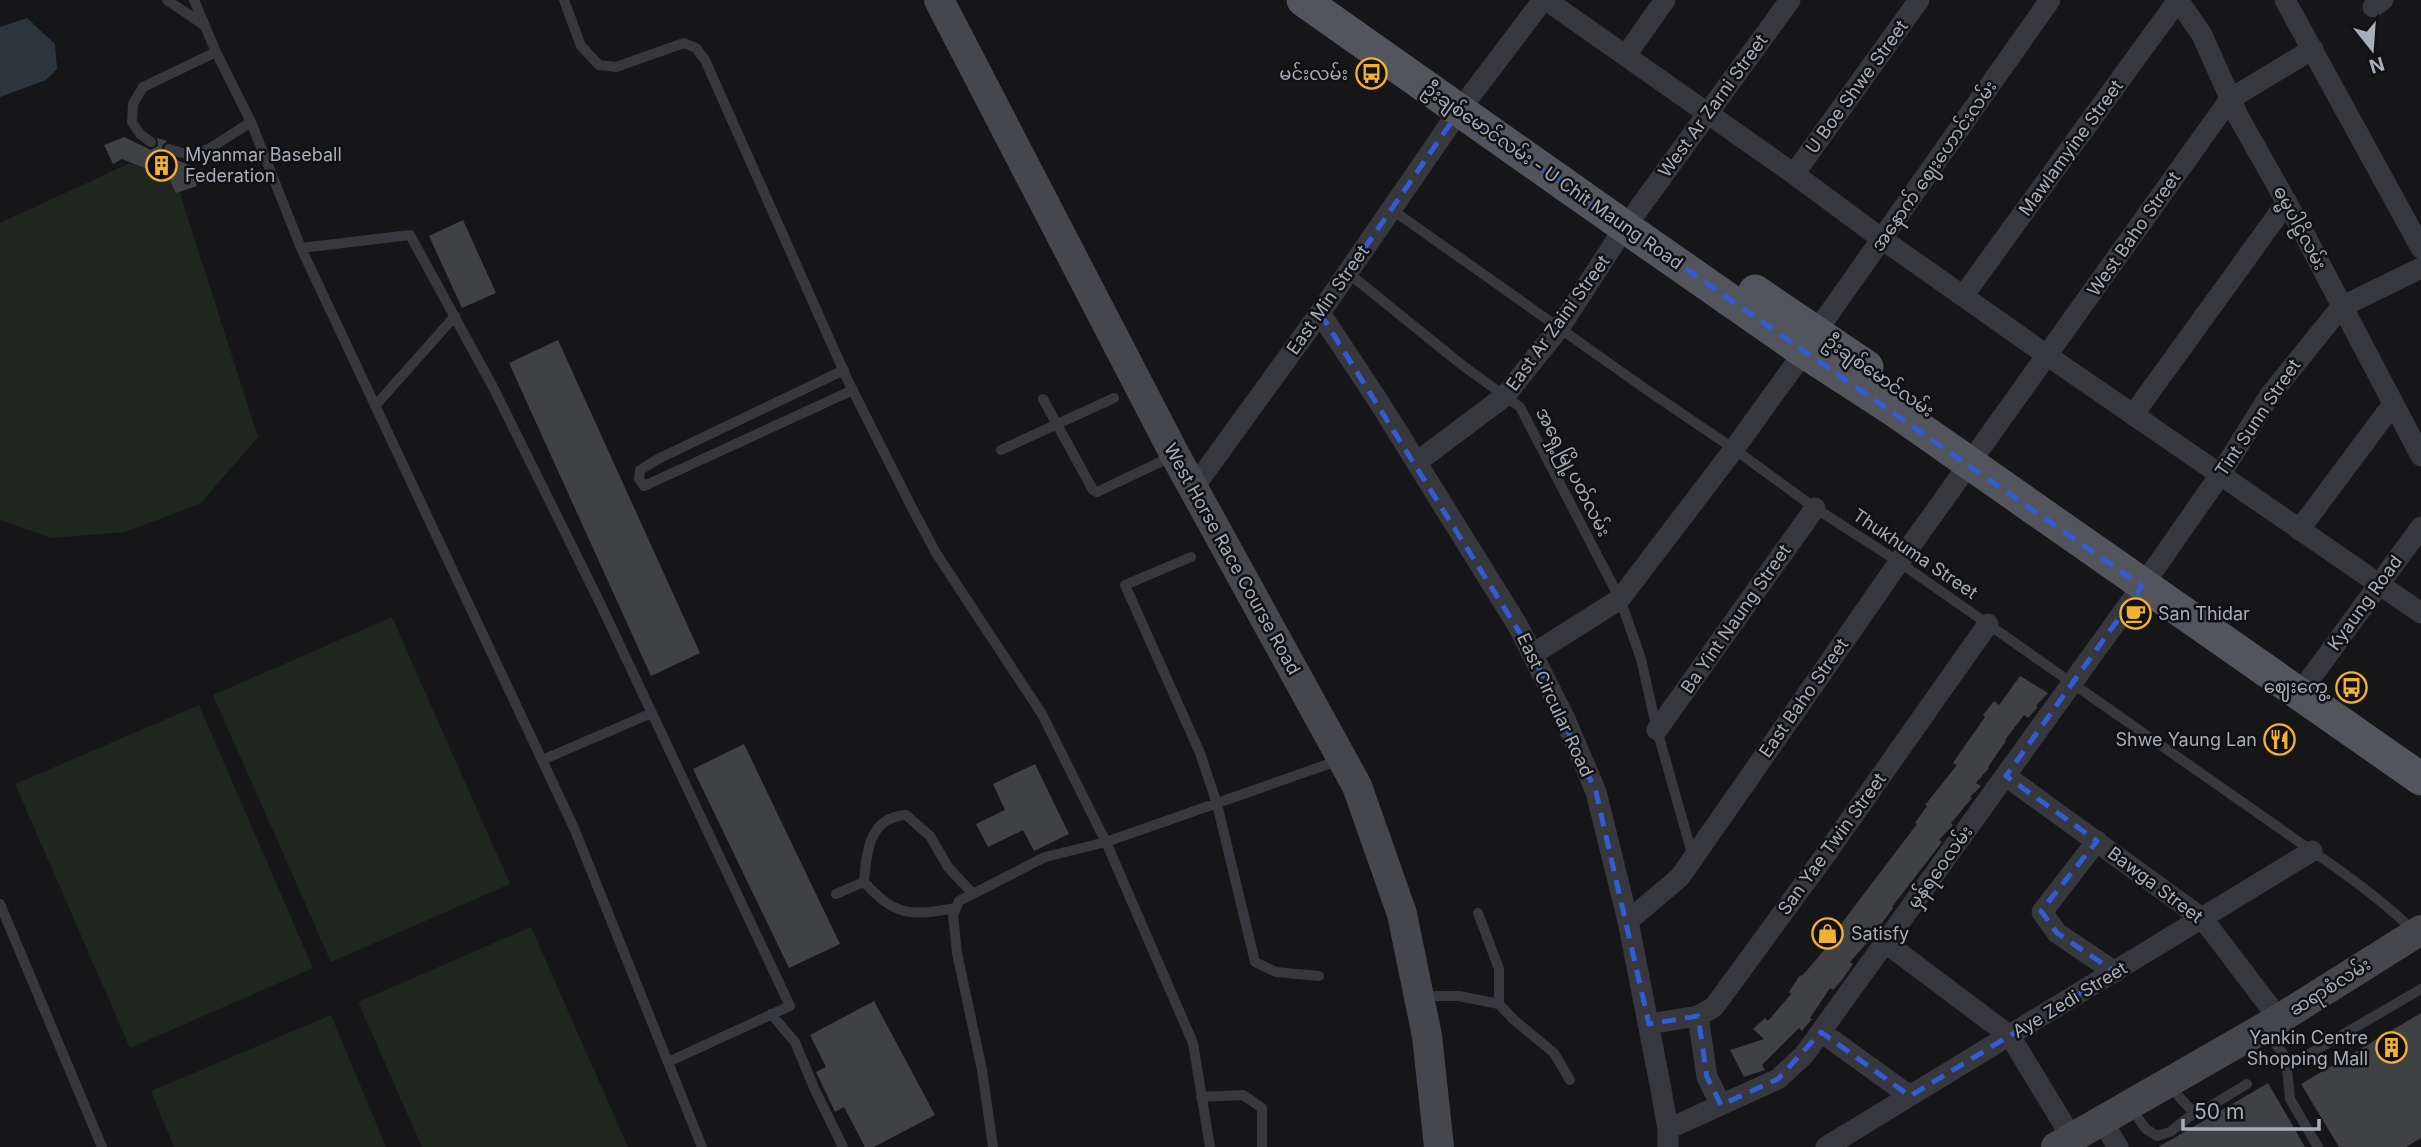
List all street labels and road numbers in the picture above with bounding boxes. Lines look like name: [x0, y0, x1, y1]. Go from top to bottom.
street label: U Boe Shwe Street: [1801, 16, 1912, 157]
street label: West Ar Zarni Street: [1654, 30, 1772, 181]
street label: အနောက် ဈေးဟောင်းလမ်း: [1865, 75, 2005, 258]
street label: ဦးချစ်မောင်လမ်း - U Chit Maung Road: [1417, 76, 1688, 278]
street label: Mawlamyine Street: [2014, 76, 2127, 220]
street label: West Baho Street: [2083, 167, 2184, 300]
street label: ဓမ္မပါဠိလမ်း: [2265, 181, 2334, 276]
street label: East Min Street: [1282, 241, 1373, 358]
street label: East Ar Zaini Street: [1501, 251, 1614, 395]
street label: ဦးချစ်မောင်လမ်း: [1818, 328, 1939, 425]
street label: Tint Sunn Street: [2211, 355, 2305, 480]
street label: အရှေ့မြို့ပတ်လမ်း: [1527, 402, 1618, 542]
street label: West Horse Race Course Road: [1160, 440, 1305, 678]
street label: Thukhuma Street: [1849, 504, 1982, 603]
street label: Ba Yint Naung Street: [1676, 540, 1795, 697]
street label: Kyaung Road: [2323, 551, 2406, 654]
street label: East Circular Road: [1513, 630, 1598, 780]
street label: East Baho Street: [1755, 634, 1853, 761]
street label: San Yae Twin Street: [1773, 769, 1890, 919]
street label: မှန်ရဝေလမ်း: [1901, 820, 1981, 915]
street label: Bawga Street: [2104, 842, 2207, 927]
street label: ဆရာစံလမ်း: [2284, 952, 2377, 1024]
street label: Aye Zedi Street: [2009, 957, 2131, 1042]

